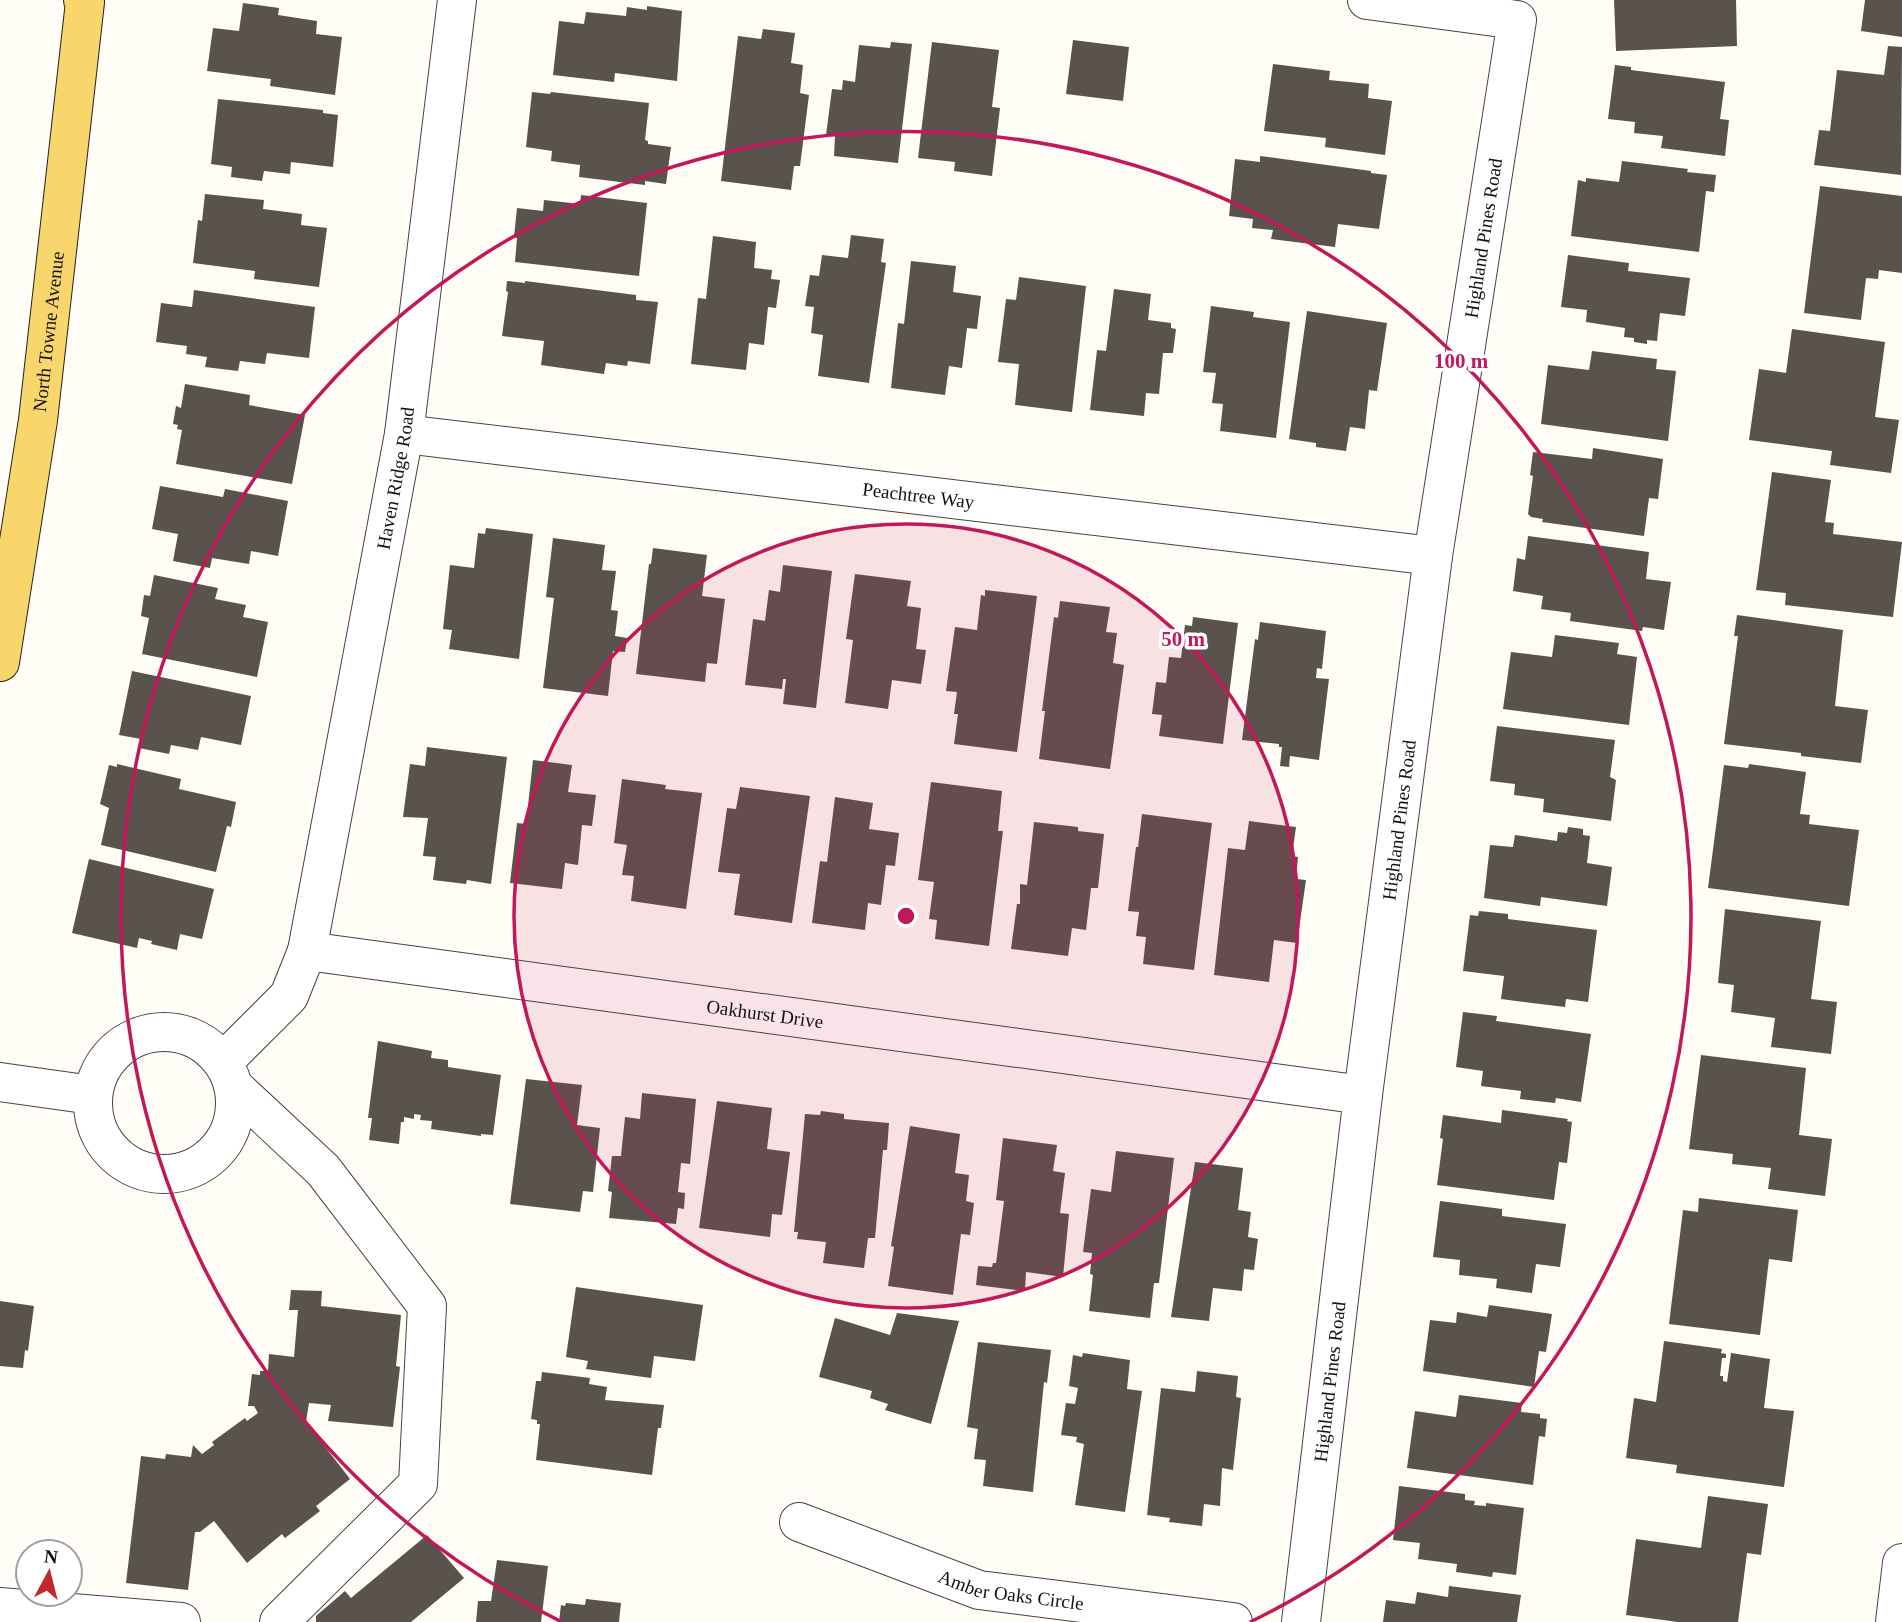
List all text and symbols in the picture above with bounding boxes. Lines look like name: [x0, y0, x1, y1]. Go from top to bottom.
street label: Highland Pines Road: [1460, 156, 1506, 320]
street label: North Towne Avenue: [29, 250, 68, 413]
text: 100 m: [1434, 349, 1489, 373]
street label: Haven Ridge Road: [373, 405, 418, 551]
street label: Peachtree Way: [861, 478, 976, 513]
text: 50 m: [1161, 627, 1205, 651]
street label: Highland Pines Road: [1378, 738, 1420, 901]
centre of rings: [894, 904, 918, 928]
street label: Oakhurst Drive: [705, 996, 825, 1032]
street label: Highland Pines Road: [1310, 1300, 1350, 1463]
north arrow: [14, 1538, 84, 1608]
text: N: [43, 1545, 59, 1568]
street label: Amber Oaks Circle: [936, 1566, 1085, 1614]

